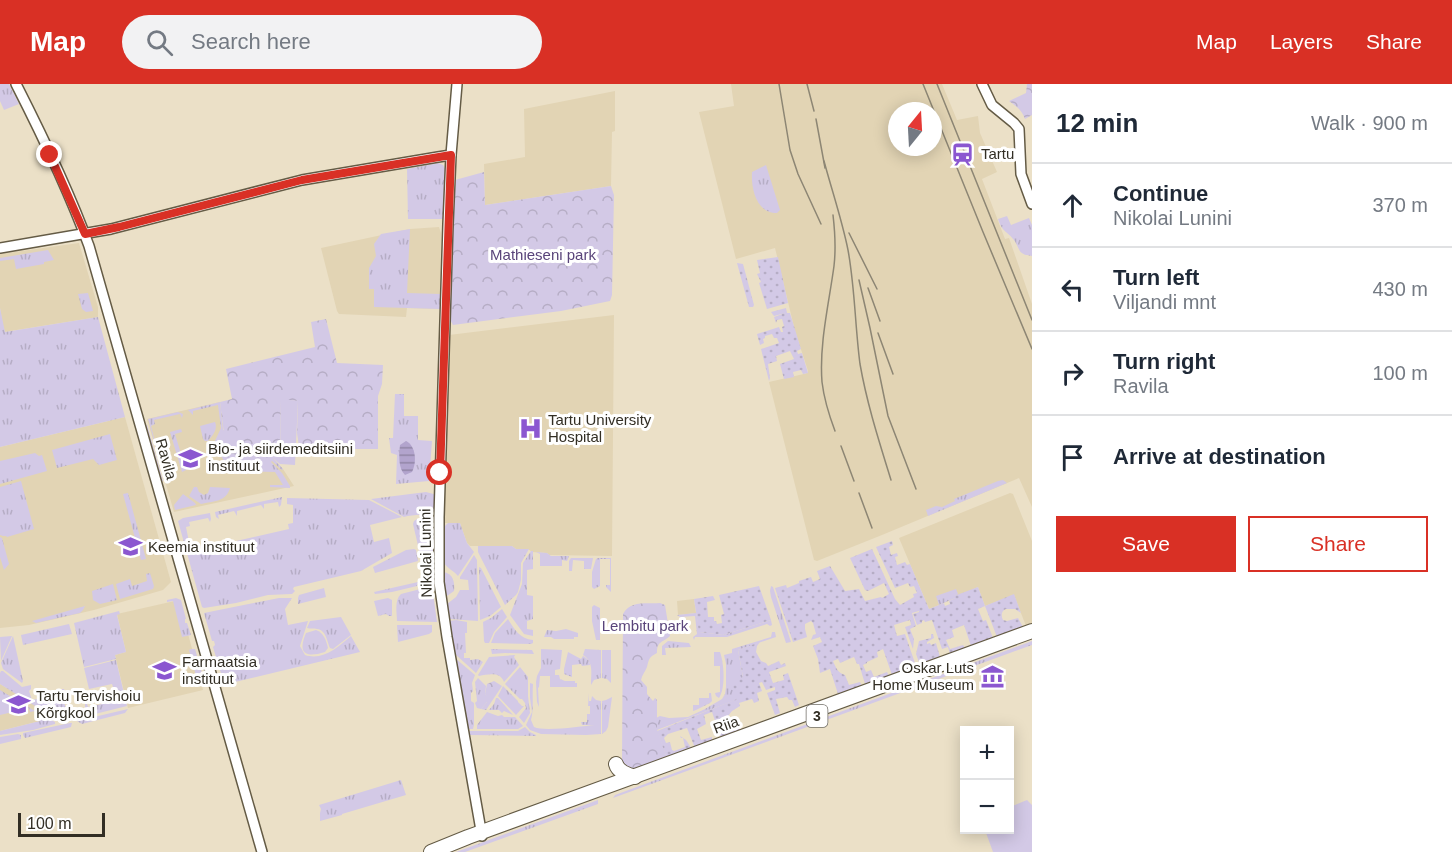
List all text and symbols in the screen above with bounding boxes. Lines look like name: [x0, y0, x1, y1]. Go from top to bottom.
search box: [122, 15, 542, 69]
text: Map: [30, 26, 86, 57]
icon: search: [143, 26, 176, 59]
text: Search here: [191, 29, 311, 54]
text: Map: [1196, 30, 1237, 53]
text: Layers: [1270, 30, 1333, 53]
text: Share: [1366, 30, 1422, 53]
north arrow: [888, 102, 942, 156]
text: 12 min: [1056, 108, 1138, 138]
text: Walk · 900 m: [1311, 112, 1428, 134]
route end: [36, 141, 62, 167]
station icon: Tartu: [950, 141, 976, 167]
place label: Tartu: [981, 145, 1014, 162]
text: Continue: [1113, 181, 1208, 206]
icon: ahead: [1056, 189, 1089, 222]
text: 370 m: [1372, 194, 1428, 216]
text: Nikolai Lunini: [1113, 207, 1232, 229]
park label: Mathieseni park: [490, 246, 596, 263]
text: Turn left: [1113, 265, 1199, 290]
icon: left: [1056, 273, 1089, 306]
text: 430 m: [1372, 278, 1428, 300]
text: Viljandi mnt: [1113, 291, 1216, 313]
text: Turn right: [1113, 349, 1215, 374]
icon: right: [1056, 357, 1089, 390]
text: 100 m: [1372, 362, 1428, 384]
text: Ravila: [1113, 375, 1169, 397]
place label: Tartu University Hospital: [548, 411, 652, 445]
hospital icon: Tartu University Hospital: [517, 416, 543, 442]
street label: Ravila: [153, 436, 181, 482]
place label: Bio- ja siirdemeditsiini instituut: [208, 440, 353, 474]
icon: arrive: [1056, 441, 1089, 474]
text: Arrive at destination: [1113, 444, 1326, 469]
school or university icon: Bio- ja siirdemeditsiini instituut: [177, 445, 203, 471]
route start: [426, 459, 452, 485]
street label: Nikolai Lunini: [416, 508, 435, 598]
button: Save: [1056, 516, 1236, 572]
button: Share: [1248, 516, 1428, 572]
school or university icon: Keemia instituut: [117, 534, 143, 560]
place label: Keemia instituut: [148, 538, 256, 555]
park label: Lembitu park: [602, 617, 689, 634]
place label: Farmaatsia instituut: [182, 653, 258, 687]
school or university icon: Farmaatsia instituut: [151, 658, 177, 684]
place label: Oskar Luts Home Museum: [872, 659, 974, 693]
museum icon: Oskar Luts Home Museum: [979, 664, 1005, 690]
place label: Tartu Tervishoiu Kõrgkool: [36, 687, 141, 721]
school or university icon: Tartu Tervishoiu Kõrgkool: [5, 692, 31, 718]
road number: 3: [806, 705, 828, 727]
street label: Riia: [711, 712, 741, 737]
map controls: [960, 726, 1014, 834]
button: +: [960, 726, 1014, 780]
button: −: [960, 780, 1014, 834]
scale bar: [18, 810, 105, 838]
text: 100 m: [27, 815, 71, 832]

